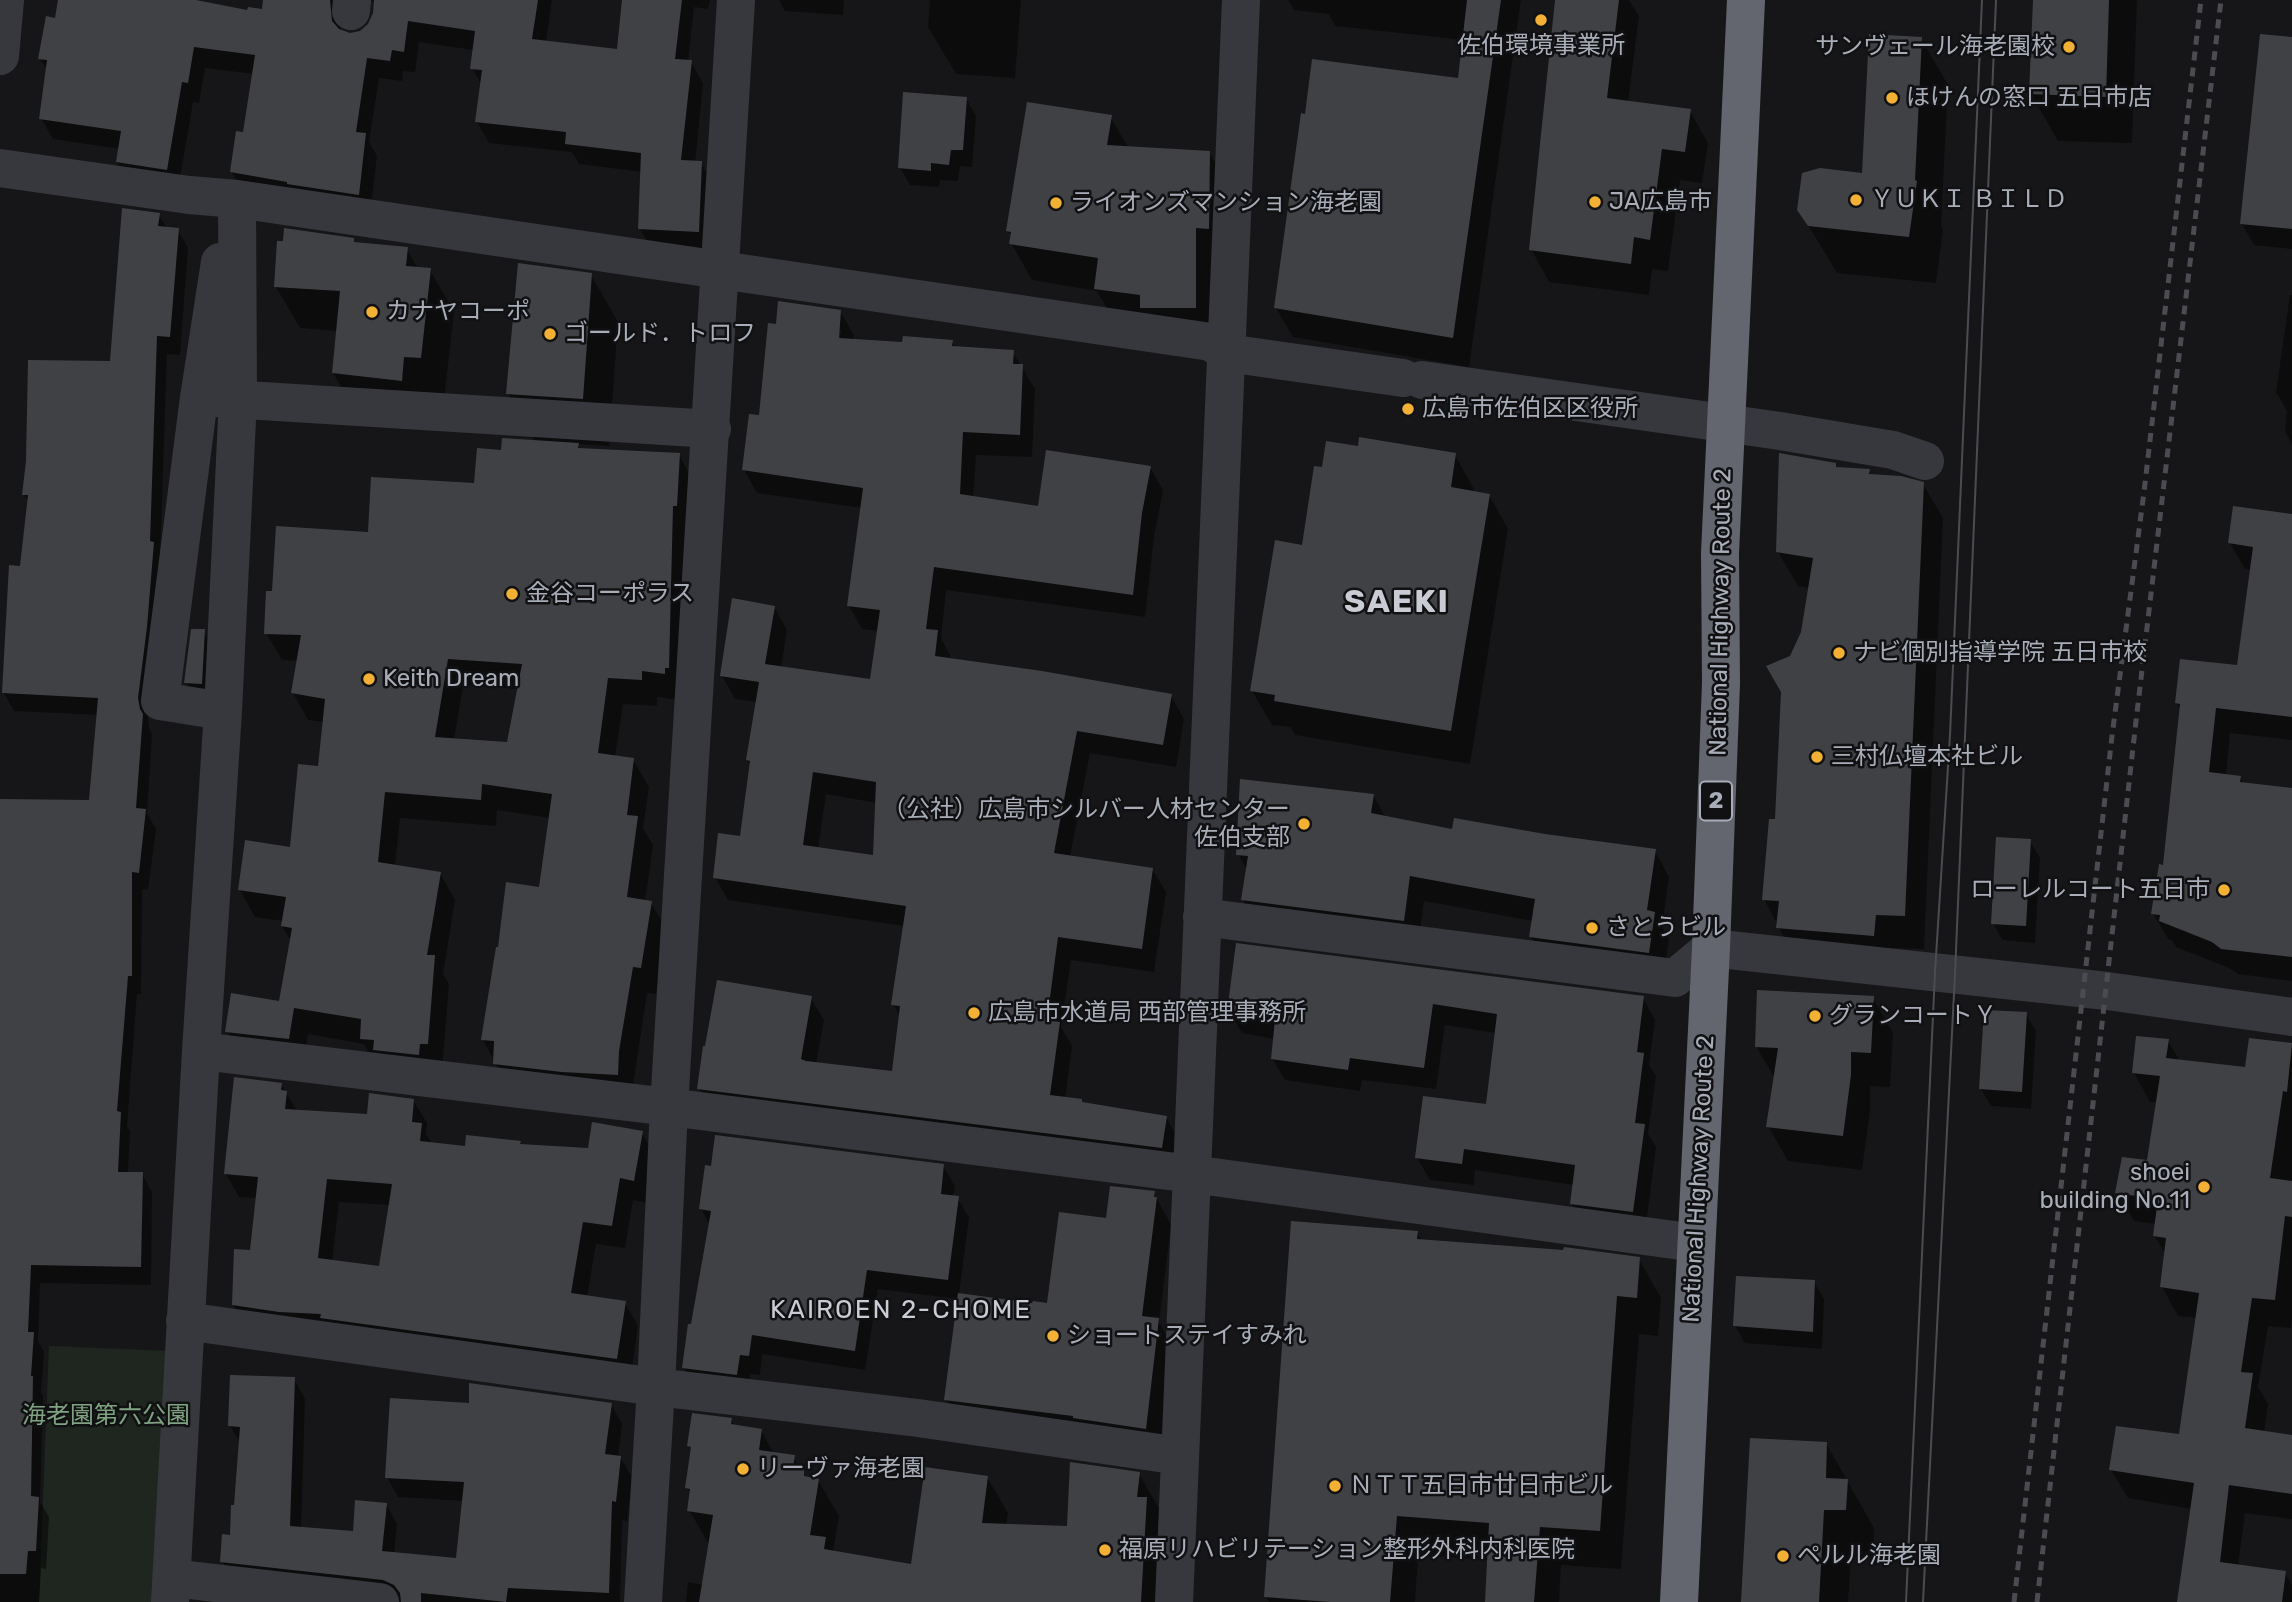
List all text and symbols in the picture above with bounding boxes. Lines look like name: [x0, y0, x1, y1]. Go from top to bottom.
marker: 佐伯環境事業所: [1533, 12, 1549, 28]
place label: 佐伯環境事業所: [1457, 32, 1625, 60]
place label: サンヴェール海老園校: [1815, 33, 2055, 61]
marker: サンヴェール海老園校: [2061, 39, 2077, 55]
place label: ほけんの窓口 五日市店: [1906, 84, 2152, 112]
marker: ほけんの窓口 五日市店: [1884, 90, 1900, 106]
place label: ＹＵＫＩ ＢＩＬＤ: [1870, 186, 2068, 214]
place label: JA広島市: [1609, 188, 1712, 216]
place label: ライオンズマンション海老園: [1070, 189, 1382, 217]
marker: ＹＵＫＩ ＢＩＬＤ: [1848, 192, 1864, 208]
marker: JA広島市: [1587, 194, 1603, 210]
marker: ライオンズマンション海老園: [1048, 195, 1064, 211]
place label: カナヤコーポ: [386, 298, 530, 326]
marker: カナヤコーポ: [364, 304, 380, 320]
place label: ゴールド．トロフ: [564, 320, 756, 348]
marker: ゴールド．トロフ: [542, 326, 558, 342]
place label: 広島市佐伯区区役所: [1422, 395, 1638, 423]
marker: 広島市佐伯区区役所: [1400, 401, 1416, 417]
street label: National Highway Route 2: [1704, 468, 1738, 756]
place label: 金谷コーポラス: [526, 580, 694, 608]
district label: SAEKI: [1345, 584, 1449, 622]
marker: 金谷コーポラス: [504, 586, 520, 602]
place label: ナビ個別指導学院 五日市校: [1853, 639, 2147, 667]
marker: ナビ個別指導学院 五日市校: [1831, 645, 1847, 661]
place label: Keith Dream: [383, 665, 519, 693]
marker: Keith Dream: [361, 671, 377, 687]
place label: 三村仏壇本社ビル: [1831, 743, 2023, 771]
marker: 三村仏壇本社ビル: [1809, 749, 1825, 765]
road number: 2: [1700, 782, 1732, 820]
place label: （公社）広島市シルバー人材センター 佐伯支部: [882, 796, 1290, 852]
marker: （公社）広島市シルバー人材センター 佐伯支部: [1296, 816, 1312, 832]
place label: ローレルコート五日市: [1970, 876, 2210, 904]
marker: ローレルコート五日市: [2216, 882, 2232, 898]
place label: さとうビル: [1606, 914, 1726, 942]
marker: さとうビル: [1584, 920, 1600, 936]
place label: 広島市水道局 西部管理事務所: [988, 999, 1306, 1027]
place label: グランコートＹ: [1829, 1002, 1997, 1030]
marker: 広島市水道局 西部管理事務所: [966, 1005, 982, 1021]
marker: グランコートＹ: [1807, 1008, 1823, 1024]
street label: National Highway Route 2: [1677, 1035, 1721, 1323]
place label: shoei building No.11: [2040, 1159, 2190, 1215]
marker: shoei building No.11: [2196, 1179, 2212, 1195]
district label: KAIROEN 2-CHOME: [772, 1294, 1030, 1326]
place label: ショートステイすみれ: [1067, 1322, 1307, 1350]
marker: ショートステイすみれ: [1045, 1328, 1061, 1344]
park label: 海老園第六公園: [22, 1402, 190, 1430]
place label: リーヴァ海老園: [757, 1455, 925, 1483]
marker: リーヴァ海老園: [735, 1461, 751, 1477]
place label: ＮＴＴ五日市廿日市ビル: [1349, 1472, 1613, 1500]
marker: ＮＴＴ五日市廿日市ビル: [1327, 1478, 1343, 1494]
place label: 福原リハビリテーション整形外科内科医院: [1119, 1536, 1575, 1564]
marker: 福原リハビリテーション整形外科内科医院: [1097, 1542, 1113, 1558]
place label: ペルル海老園: [1797, 1542, 1941, 1570]
marker: ペルル海老園: [1775, 1548, 1791, 1564]

